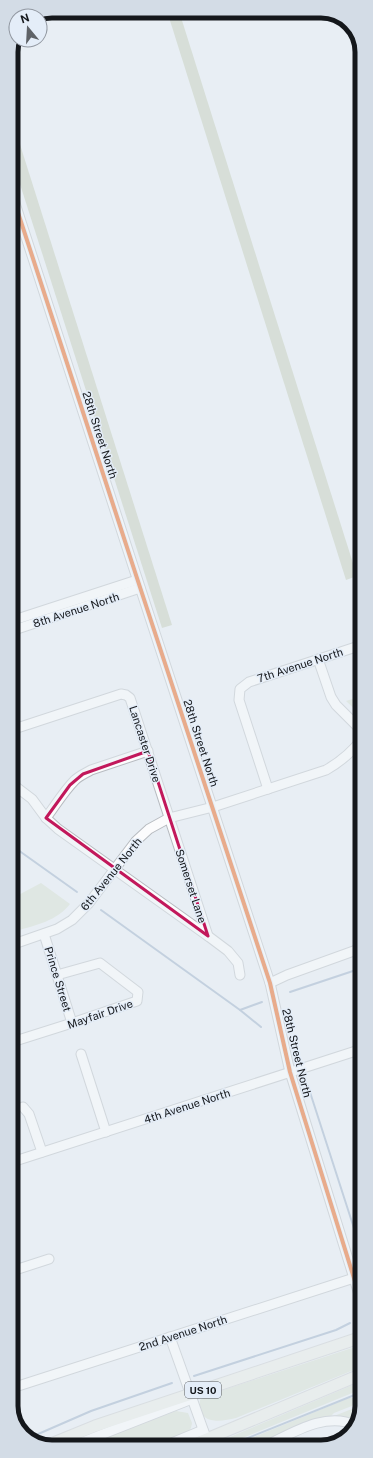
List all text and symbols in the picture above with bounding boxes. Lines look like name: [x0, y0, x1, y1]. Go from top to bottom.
north arrow: [8, 8, 48, 48]
text: N: [19, 11, 31, 26]
street label: 28th Street North: [80, 390, 120, 480]
street label: 8th Avenue North: [31, 590, 121, 630]
street label: 7th Avenue North: [256, 645, 344, 685]
street label: 28th Street North: [181, 698, 221, 788]
street label: Lancaster Drive: [127, 704, 163, 784]
street label: 6th Avenue North: [78, 835, 144, 913]
street label: Somerset Lane: [173, 848, 209, 924]
street label: Prince Street: [42, 945, 74, 1013]
street label: Mayfair Drive: [66, 997, 134, 1031]
street label: 28th Street North: [280, 1007, 314, 1099]
street label: 4th Avenue North: [142, 1086, 232, 1126]
street label: 2nd Avenue North: [138, 1313, 228, 1353]
road number: US 10: [185, 1382, 221, 1398]

